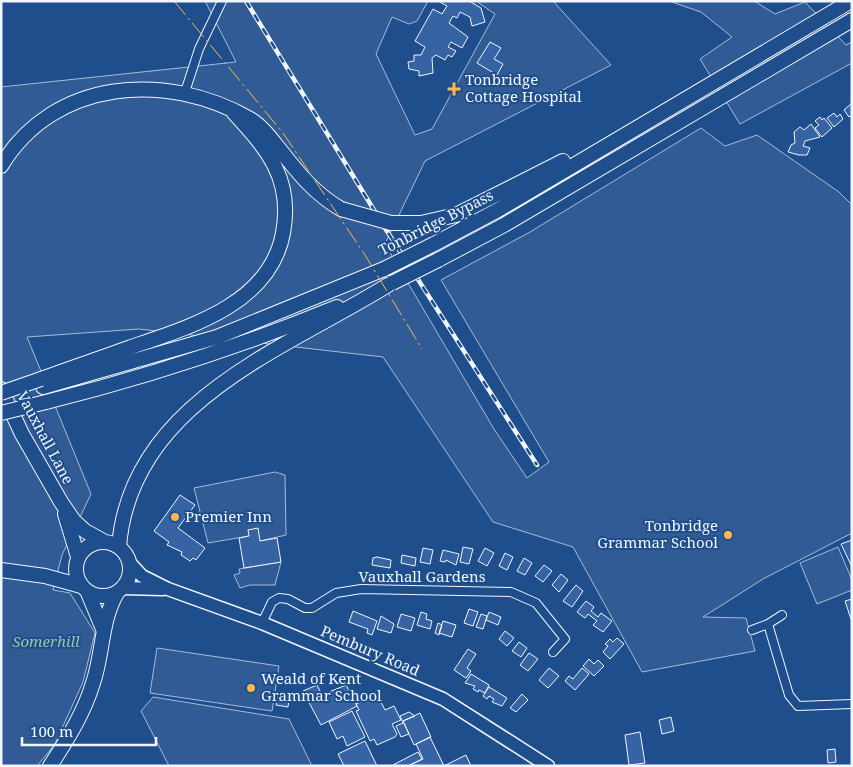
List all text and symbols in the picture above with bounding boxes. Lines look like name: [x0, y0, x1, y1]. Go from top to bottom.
place label: Tonbridge Cottage Hospital: [465, 69, 582, 106]
marker: Tonbridge Cottage Hospital: [447, 82, 461, 96]
street label: Tonbridge Bypass: [375, 184, 497, 260]
street label: Vauxhall Lane: [13, 388, 79, 487]
place label: Premier Inn: [185, 506, 272, 526]
marker: Premier Inn: [169, 511, 181, 523]
place label: Tonbridge Grammar School: [597, 515, 718, 552]
marker: Tonbridge Grammar School: [722, 529, 734, 541]
street label: Vauxhall Gardens: [359, 566, 486, 586]
street label: Pembury Road: [318, 620, 423, 680]
park label: Somerhill: [12, 631, 80, 651]
place label: Weald of Kent Grammar School: [261, 668, 382, 705]
marker: Weald of Kent Grammar School: [245, 682, 257, 694]
scale bar: [22, 714, 156, 746]
text: 100 m: [30, 721, 73, 741]

